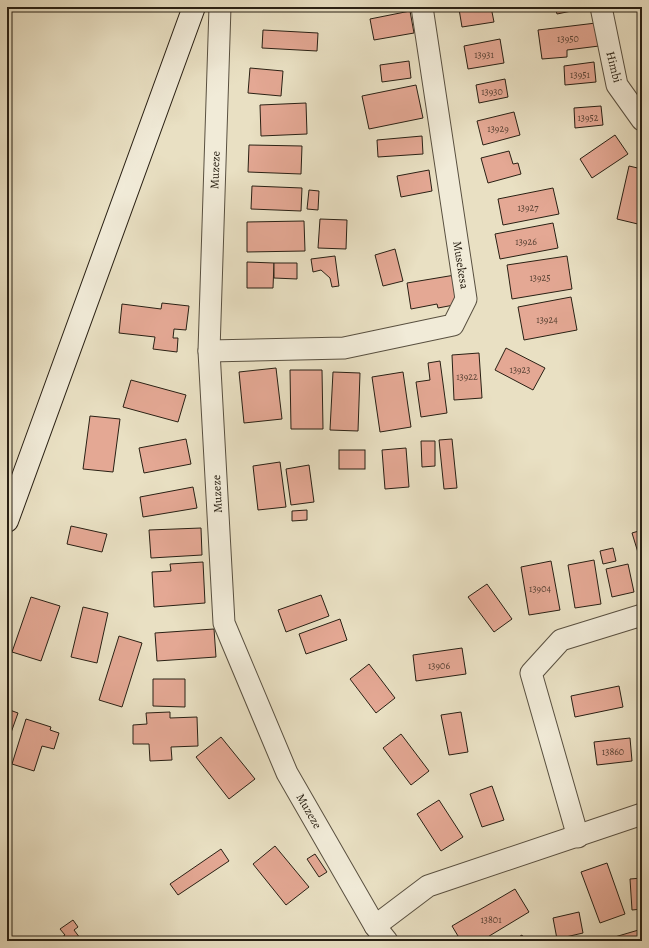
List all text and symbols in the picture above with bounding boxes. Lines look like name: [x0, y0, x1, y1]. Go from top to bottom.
house number: 13950: [557, 32, 579, 45]
house number: 13931: [474, 48, 494, 61]
street label: Himbi: [602, 50, 626, 84]
house number: 13951: [570, 68, 591, 81]
house number: 13930: [481, 85, 503, 98]
house number: 13952: [577, 111, 599, 124]
house number: 13929: [487, 122, 509, 135]
street label: Muzeze: [206, 151, 224, 189]
house number: 13927: [517, 201, 539, 214]
house number: 13926: [515, 235, 537, 248]
street label: Musekesa: [449, 240, 473, 290]
house number: 13925: [529, 271, 551, 284]
house number: 13924: [536, 313, 558, 326]
house number: 13923: [509, 363, 531, 376]
house number: 13922: [456, 370, 478, 383]
street label: Muzeze: [208, 474, 226, 514]
house number: 13904: [529, 582, 551, 595]
house number: 13906: [428, 659, 450, 672]
house number: 13860: [602, 745, 624, 758]
street label: Muzeze: [293, 790, 325, 832]
house number: 13801: [480, 913, 502, 926]

